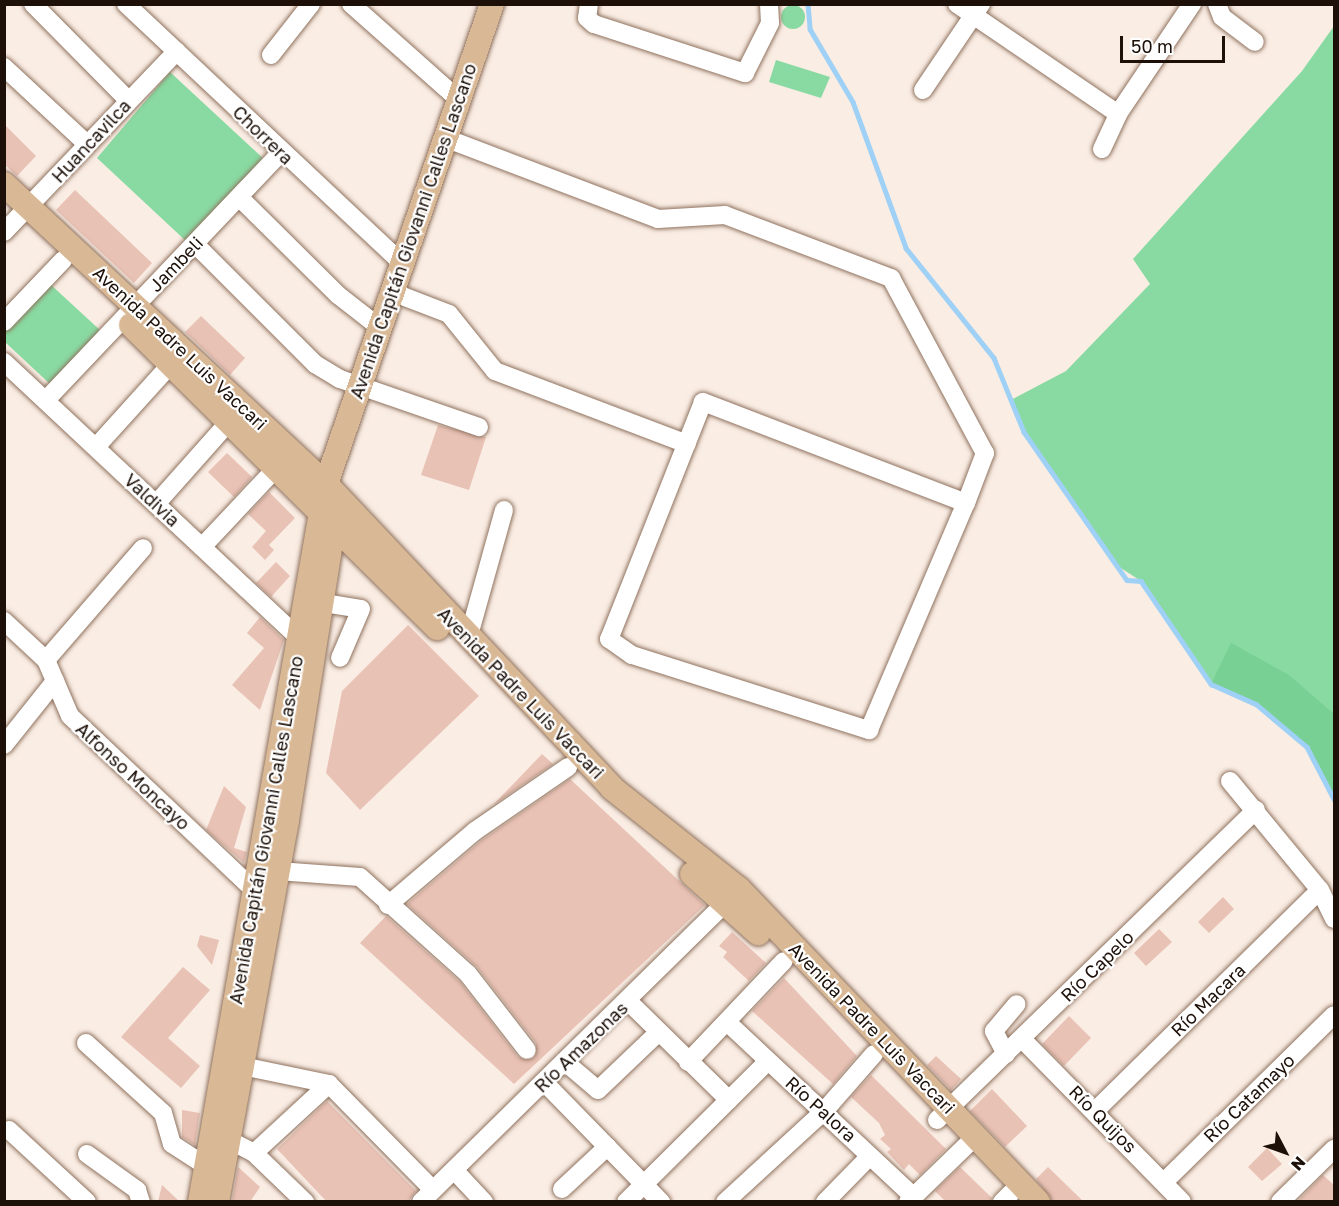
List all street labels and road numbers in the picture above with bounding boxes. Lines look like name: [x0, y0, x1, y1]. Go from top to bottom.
street label: Avenida Capitán Giovanni Calles Lascano: [345, 60, 481, 402]
street label: Huancavilca: [47, 95, 135, 187]
street label: Chorrera: [228, 101, 298, 169]
street label: Jambeli: [145, 232, 207, 296]
street label: Avenida Padre Luis Vaccari: [89, 262, 271, 434]
street label: Valdivia: [120, 469, 184, 531]
street label: Avenida Padre Luis Vaccari: [433, 603, 609, 783]
street label: Avenida Capitán Giovanni Calles Lascano: [225, 654, 307, 1006]
street label: Alfonso Moncayo: [72, 718, 194, 834]
street label: Río Capelo: [1056, 926, 1138, 1006]
street label: Avenida Padre Luis Vaccari: [784, 938, 960, 1118]
street label: Río Macara: [1166, 959, 1250, 1041]
street label: Río Amazonas: [530, 997, 632, 1097]
street label: Río Catamayo: [1199, 1049, 1299, 1147]
street label: Río Palora: [781, 1072, 861, 1146]
street label: Río Quijos: [1065, 1081, 1141, 1157]

